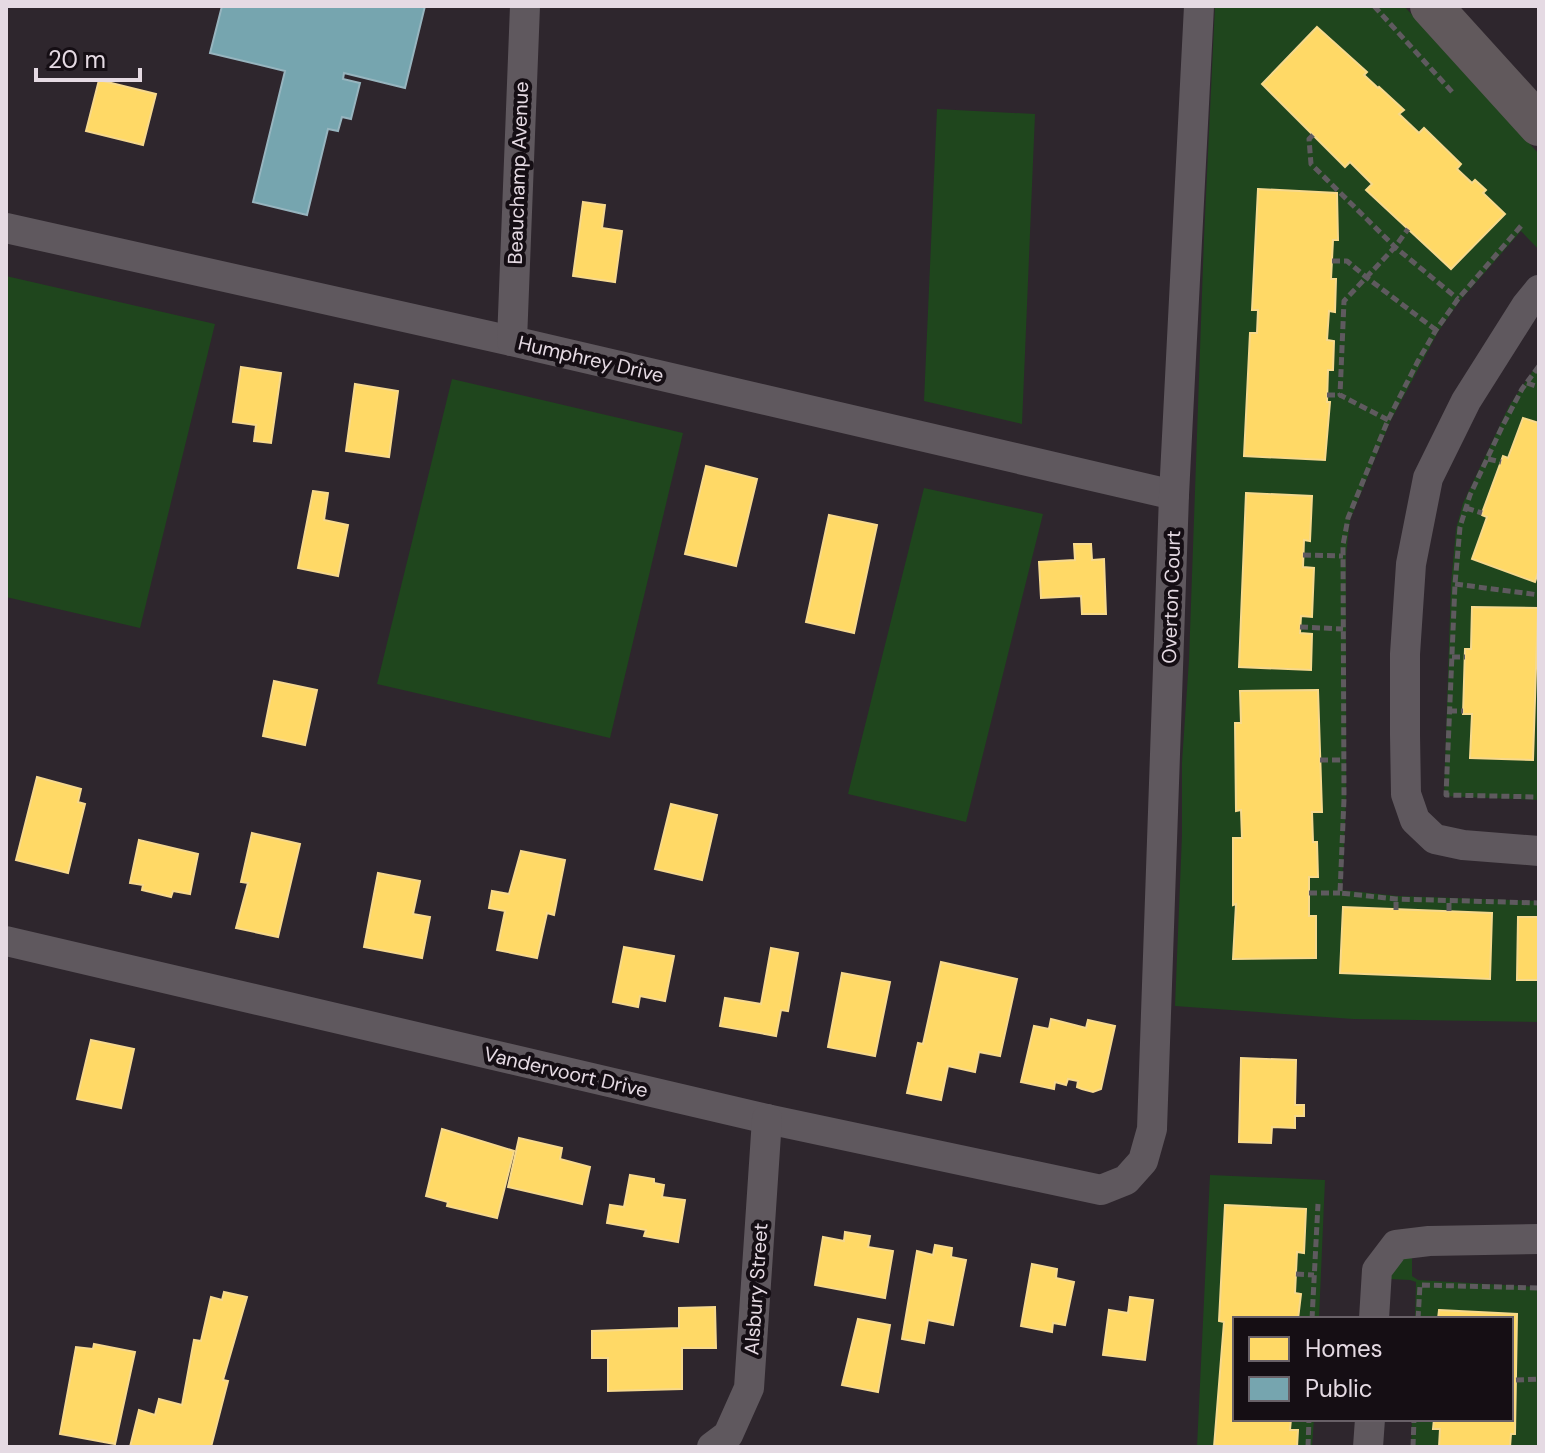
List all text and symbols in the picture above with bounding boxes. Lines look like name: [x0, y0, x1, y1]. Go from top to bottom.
scale bar: [36, 32, 140, 82]
text: 20 m: [48, 44, 106, 75]
street label: Beauchamp Avenue: [502, 81, 534, 265]
street label: Humphrey Drive: [516, 330, 666, 388]
street label: Overton Court: [1156, 530, 1186, 664]
street label: Vandervoort Drive: [481, 1040, 651, 1104]
street label: Alsbury Street: [738, 1222, 774, 1356]
legend: [1233, 1317, 1513, 1421]
text: Homes: [1305, 1333, 1383, 1364]
text: Public: [1305, 1373, 1373, 1404]

